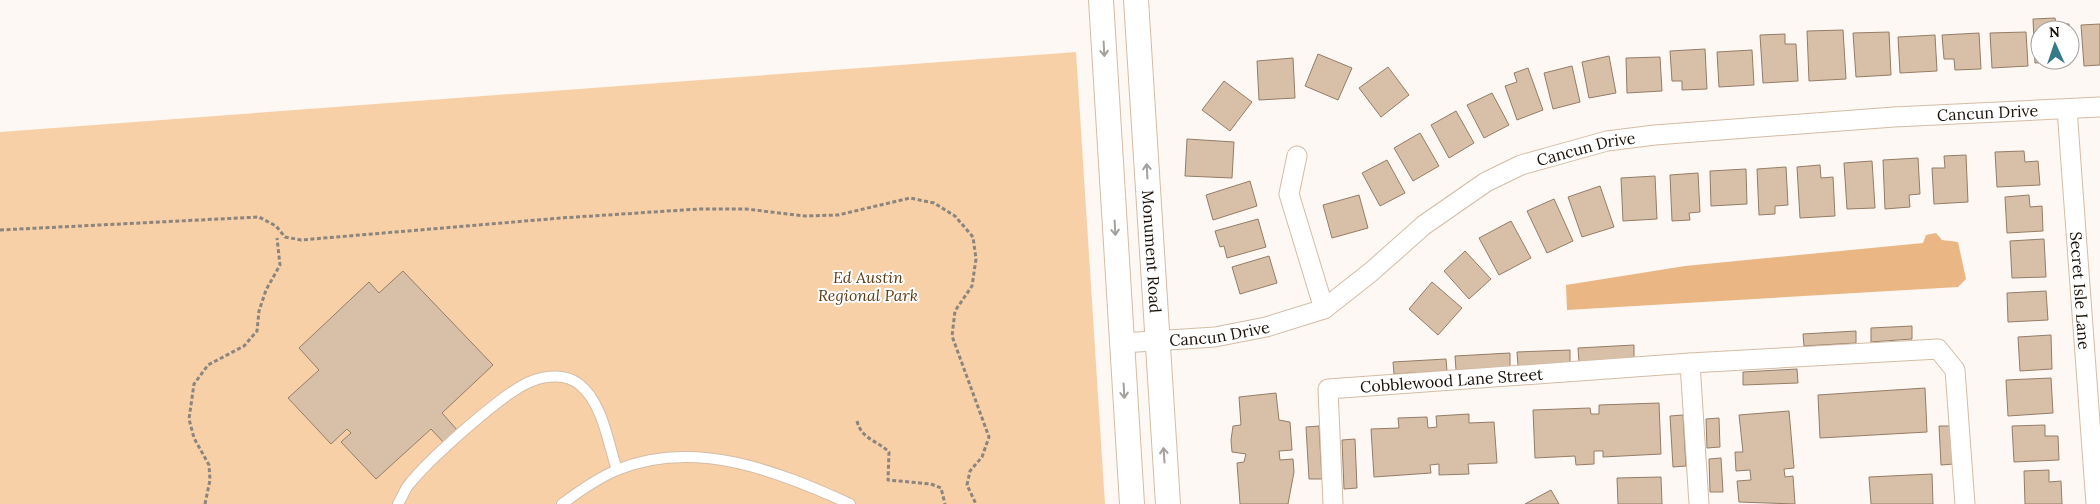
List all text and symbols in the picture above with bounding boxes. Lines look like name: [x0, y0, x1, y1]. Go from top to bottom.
north arrow: [2030, 20, 2080, 70]
text: N: [2048, 23, 2060, 41]
one-way arrow: [1099, 40, 1109, 56]
street label: Cancun Drive: [1937, 100, 2039, 125]
street label: Cancun Drive: [1534, 128, 1637, 170]
one-way arrow: [1142, 163, 1151, 179]
street label: Monument Road: [1138, 189, 1166, 314]
one-way arrow: [1110, 220, 1119, 236]
street label: Secret Isle Lane: [2066, 231, 2095, 350]
park label: Ed Austin Regional Park: [818, 267, 918, 305]
street label: Cancun Drive: [1169, 316, 1272, 350]
street label: Cobblewood Lane Street: [1359, 364, 1544, 397]
one-way arrow: [1120, 382, 1129, 398]
one-way arrow: [1160, 448, 1169, 464]

